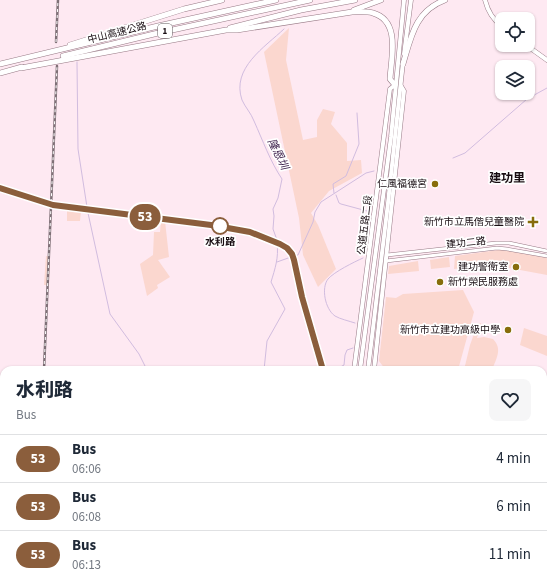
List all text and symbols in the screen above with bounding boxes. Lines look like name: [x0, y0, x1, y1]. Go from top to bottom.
map controls: [495, 12, 535, 100]
button: locate: [495, 12, 535, 52]
street label: 中山高速公路: [86, 19, 148, 47]
road number: 1: [158, 24, 172, 38]
button: layers: [495, 60, 535, 100]
water label: 隆恩圳: [264, 136, 293, 174]
district label: 建功里: [489, 170, 525, 187]
place label: 仁風福德宮: [377, 177, 427, 191]
marker: 仁風福德宮: [430, 179, 440, 189]
street label: 公道五路二段: [354, 194, 376, 256]
line badge: 53: [127, 204, 163, 230]
text: 53: [138, 207, 152, 227]
place label: 新竹市立馬偕兒童醫院: [424, 215, 524, 229]
marker: 新竹市立馬偕兒童醫院: [527, 216, 539, 228]
marker: 水利路: [211, 217, 229, 235]
street label: 建功二路: [445, 234, 487, 252]
place label: 水利路: [205, 235, 236, 249]
place label: 建功警衛室: [458, 260, 508, 274]
marker: 建功警衛室: [511, 262, 521, 272]
place label: 新竹榮民服務處: [448, 275, 518, 289]
marker: 新竹榮民服務處: [435, 277, 445, 287]
place label: 新竹市立建功高級中學: [400, 323, 500, 337]
marker: 新竹市立建功高級中學: [503, 325, 513, 335]
text: 水利路: [16, 377, 73, 404]
button: heart: [489, 379, 531, 421]
text: Bus: [16, 406, 36, 424]
text: Bus: [72, 439, 96, 460]
text: 4 min: [496, 448, 531, 469]
text: 53: [31, 449, 45, 469]
text: 06:06: [72, 460, 101, 478]
text: Bus: [72, 487, 96, 508]
text: 6 min: [496, 496, 531, 517]
text: 53: [31, 497, 45, 517]
text: 06:08: [72, 508, 101, 526]
text: Bus: [72, 535, 96, 556]
text: 11 min: [489, 544, 531, 565]
text: 53: [31, 545, 45, 565]
text: 06:13: [72, 556, 101, 574]

